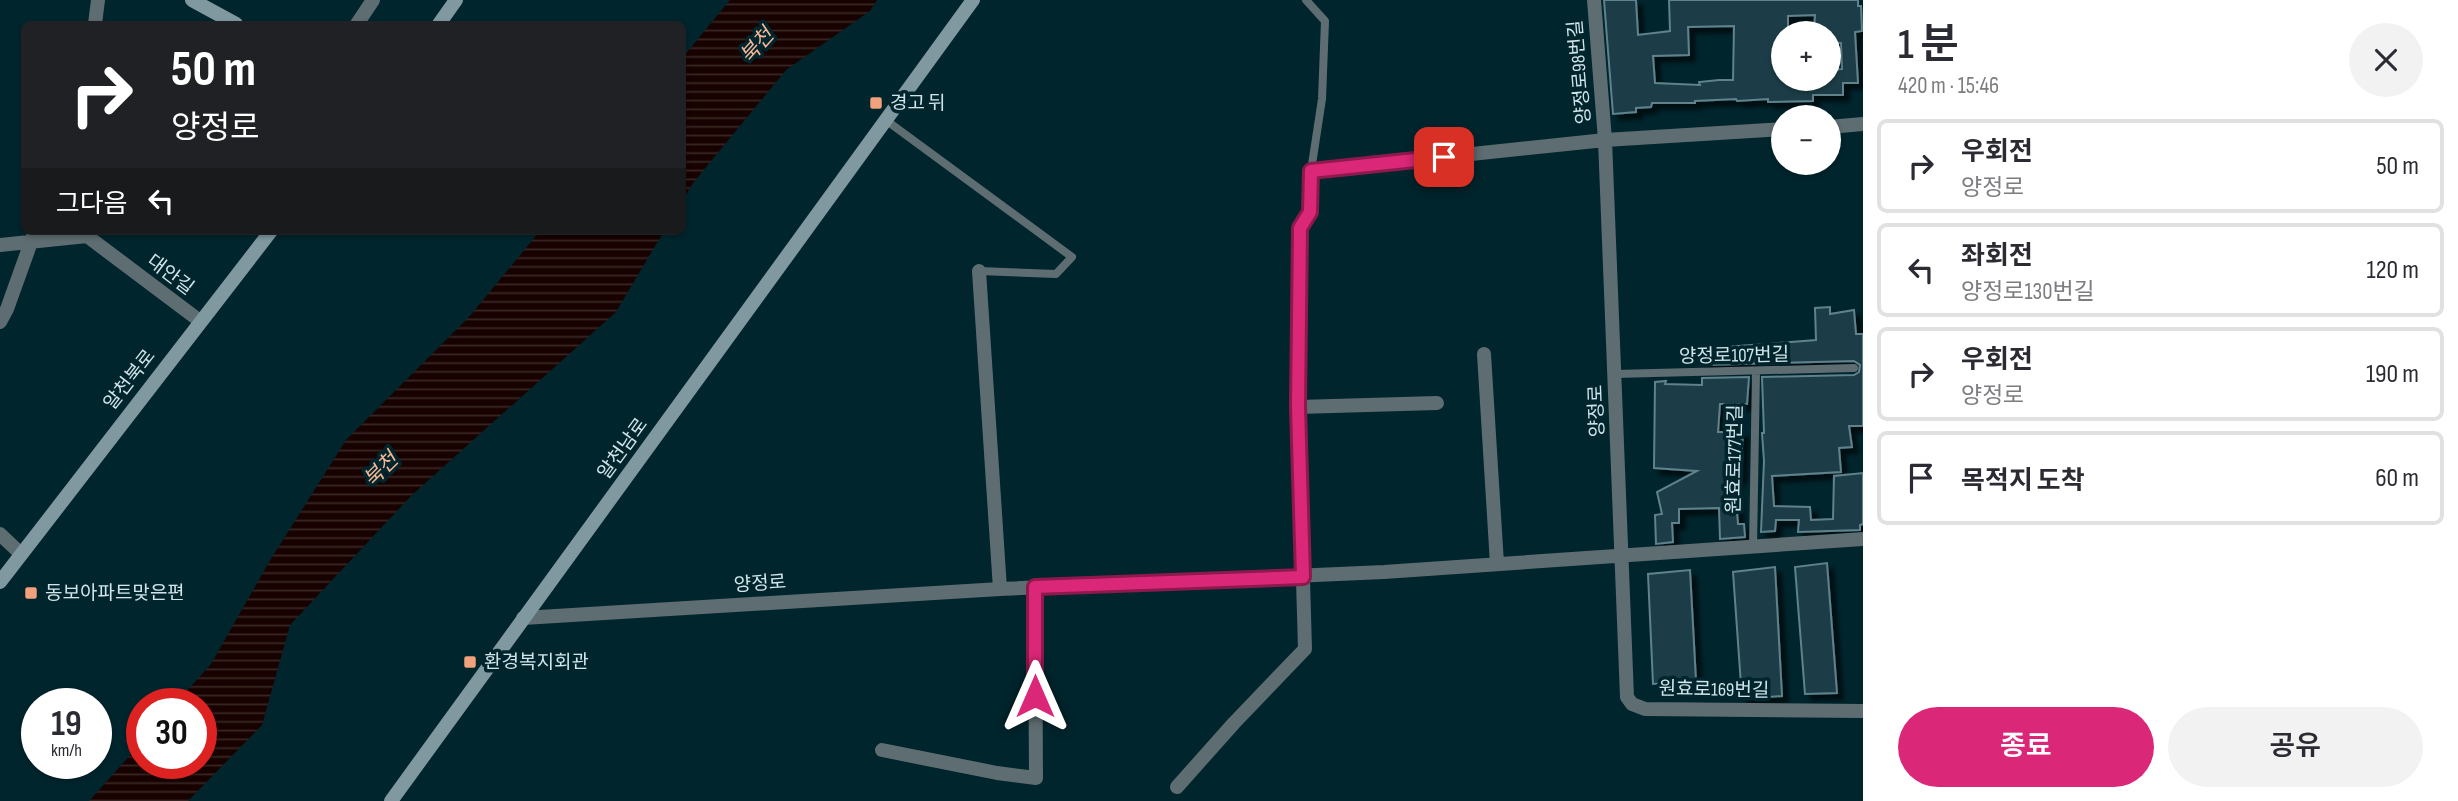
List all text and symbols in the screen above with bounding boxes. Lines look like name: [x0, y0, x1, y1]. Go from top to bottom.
street label: 양정로98번길: [1564, 19, 1596, 125]
text: 1 분: [1898, 20, 1959, 71]
water label: 북천: [735, 21, 781, 69]
map controls: [1771, 21, 1841, 175]
button: +: [1771, 21, 1841, 91]
button: close: [2349, 23, 2423, 97]
text: 50 m: [171, 41, 256, 100]
icon: right: [56, 49, 147, 140]
text: 420 m · 15:46: [1898, 72, 1999, 100]
place label: 경고 뒤: [890, 92, 945, 115]
marker: 경고 뒤: [868, 95, 884, 111]
button: −: [1771, 105, 1841, 175]
text: 양정로: [171, 109, 259, 148]
pin: [1414, 127, 1474, 187]
text: 우회전: [1961, 137, 2033, 168]
icon: arrive: [1425, 138, 1463, 176]
icon: right: [1902, 147, 1940, 185]
text: 50 m: [2376, 151, 2419, 182]
text: 양정로: [1961, 174, 2024, 202]
icon: left: [142, 182, 180, 220]
text: 그다음: [56, 189, 128, 220]
text: 좌회전: [1961, 241, 2033, 272]
street label: 대안길: [142, 250, 198, 300]
icon: left: [1902, 251, 1940, 289]
text: 120 m: [2366, 255, 2419, 286]
text: 양정로130번길: [1961, 278, 2095, 306]
street label: 양정로107번길: [1679, 344, 1789, 368]
street label: 알천북로: [99, 345, 161, 415]
text: 우회전: [1961, 345, 2033, 376]
icon: right: [1902, 355, 1940, 393]
text: 190 m: [2366, 359, 2419, 390]
text: 양정로: [1961, 382, 2024, 410]
street label: 양정로: [1585, 384, 1609, 438]
street label: 원효로177번길: [1723, 404, 1747, 514]
street label: 알천남로: [593, 414, 653, 484]
water label: 북천: [358, 446, 405, 493]
icon: arrive: [1902, 459, 1940, 497]
text: 60 m: [2375, 463, 2419, 494]
text: 목적지 도착: [1961, 466, 2085, 497]
street label: 양정로: [733, 571, 787, 597]
place label: 동보아파트맞은편: [45, 582, 185, 605]
marker: 동보아파트맞은편: [23, 585, 39, 601]
place label: 환경복지회관: [484, 651, 589, 674]
marker: 환경복지회관: [462, 654, 478, 670]
position arrow: [998, 659, 1072, 733]
street label: 원효로169번길: [1658, 678, 1770, 702]
speed limit sign: 30: [126, 688, 217, 779]
text: 19: [51, 703, 82, 746]
button: 종료: [1898, 707, 2154, 787]
button: 공유: [2168, 707, 2423, 787]
text: km/h: [51, 740, 82, 761]

